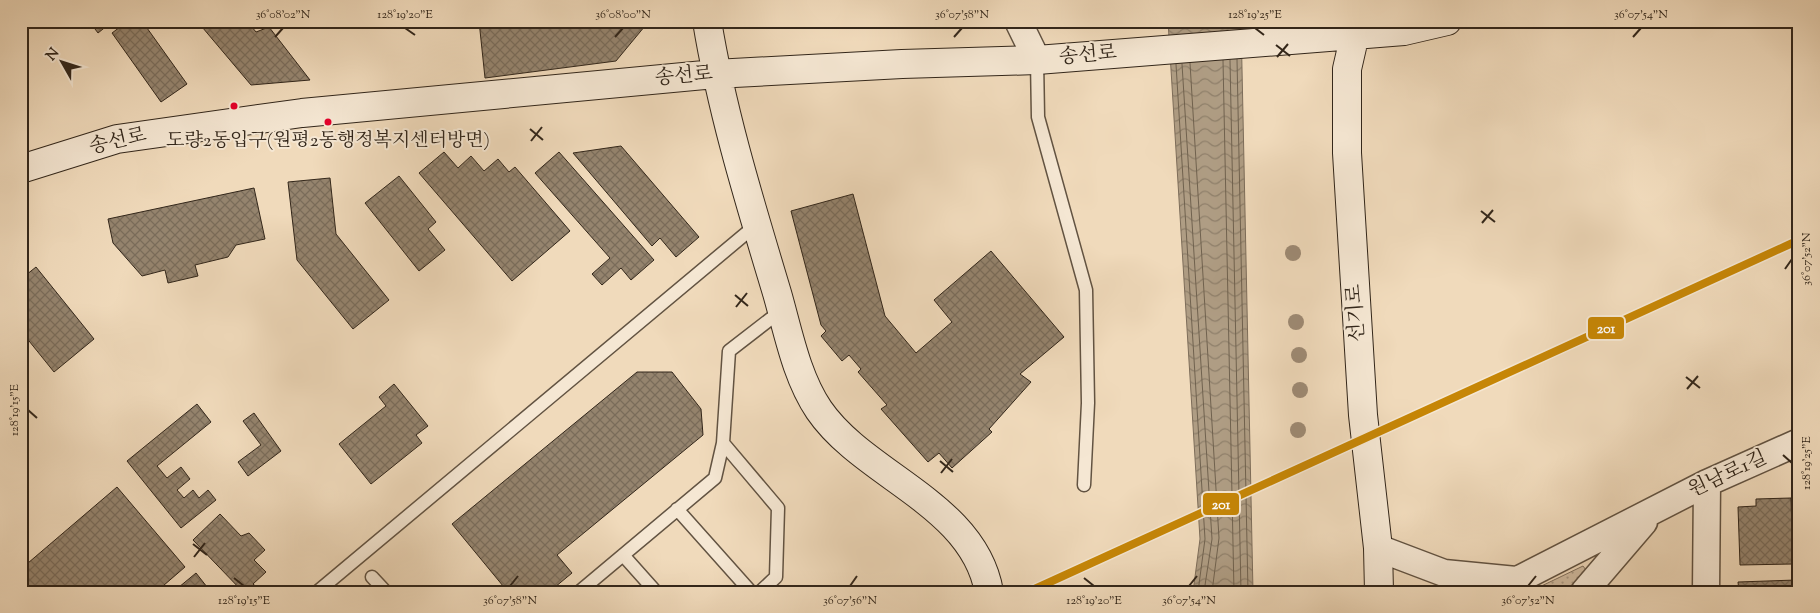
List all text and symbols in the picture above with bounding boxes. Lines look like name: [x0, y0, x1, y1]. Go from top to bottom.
text: 36°08'02"N: [256, 6, 311, 24]
text: 128°19'20"E: [377, 6, 433, 24]
text: 36°08'00"N: [595, 6, 651, 24]
text: 36°07'58"N: [935, 6, 989, 24]
text: 128°19'25"E: [1228, 6, 1282, 24]
text: 36°07'54"N: [1614, 6, 1668, 24]
north arrow: [38, 38, 88, 88]
street label: 송선로: [1058, 39, 1118, 73]
text: N: [42, 44, 65, 66]
street label: 송선로: [654, 60, 714, 94]
unlabelled marker: [229, 101, 239, 111]
marker: 도량2동입구(원평2동행정복지센터방면): [323, 117, 333, 127]
street label: 송선로: [86, 121, 150, 163]
place label: 도량2동입구(원평2동행정복지센터방면): [166, 128, 490, 155]
text: 36°07'52"N: [1798, 232, 1816, 286]
street label: 선기로: [1341, 283, 1373, 343]
line badge: 201: [1587, 316, 1625, 340]
text: 201: [1597, 320, 1616, 340]
text: 128°19'15"E: [6, 383, 24, 436]
text: 128°19'25"E: [1798, 436, 1816, 490]
street label: 원남로1길: [1684, 444, 1772, 506]
line badge: 201: [1202, 492, 1240, 516]
text: 201: [1212, 496, 1231, 516]
text: 128°19'15"E: [218, 592, 271, 610]
text: 36°07'58"N: [483, 592, 537, 610]
text: 36°07'56"N: [823, 592, 877, 610]
text: 128°19'20"E: [1066, 592, 1122, 610]
text: 36°07'54"N: [1162, 592, 1216, 610]
text: 36°07'52"N: [1501, 592, 1555, 610]

